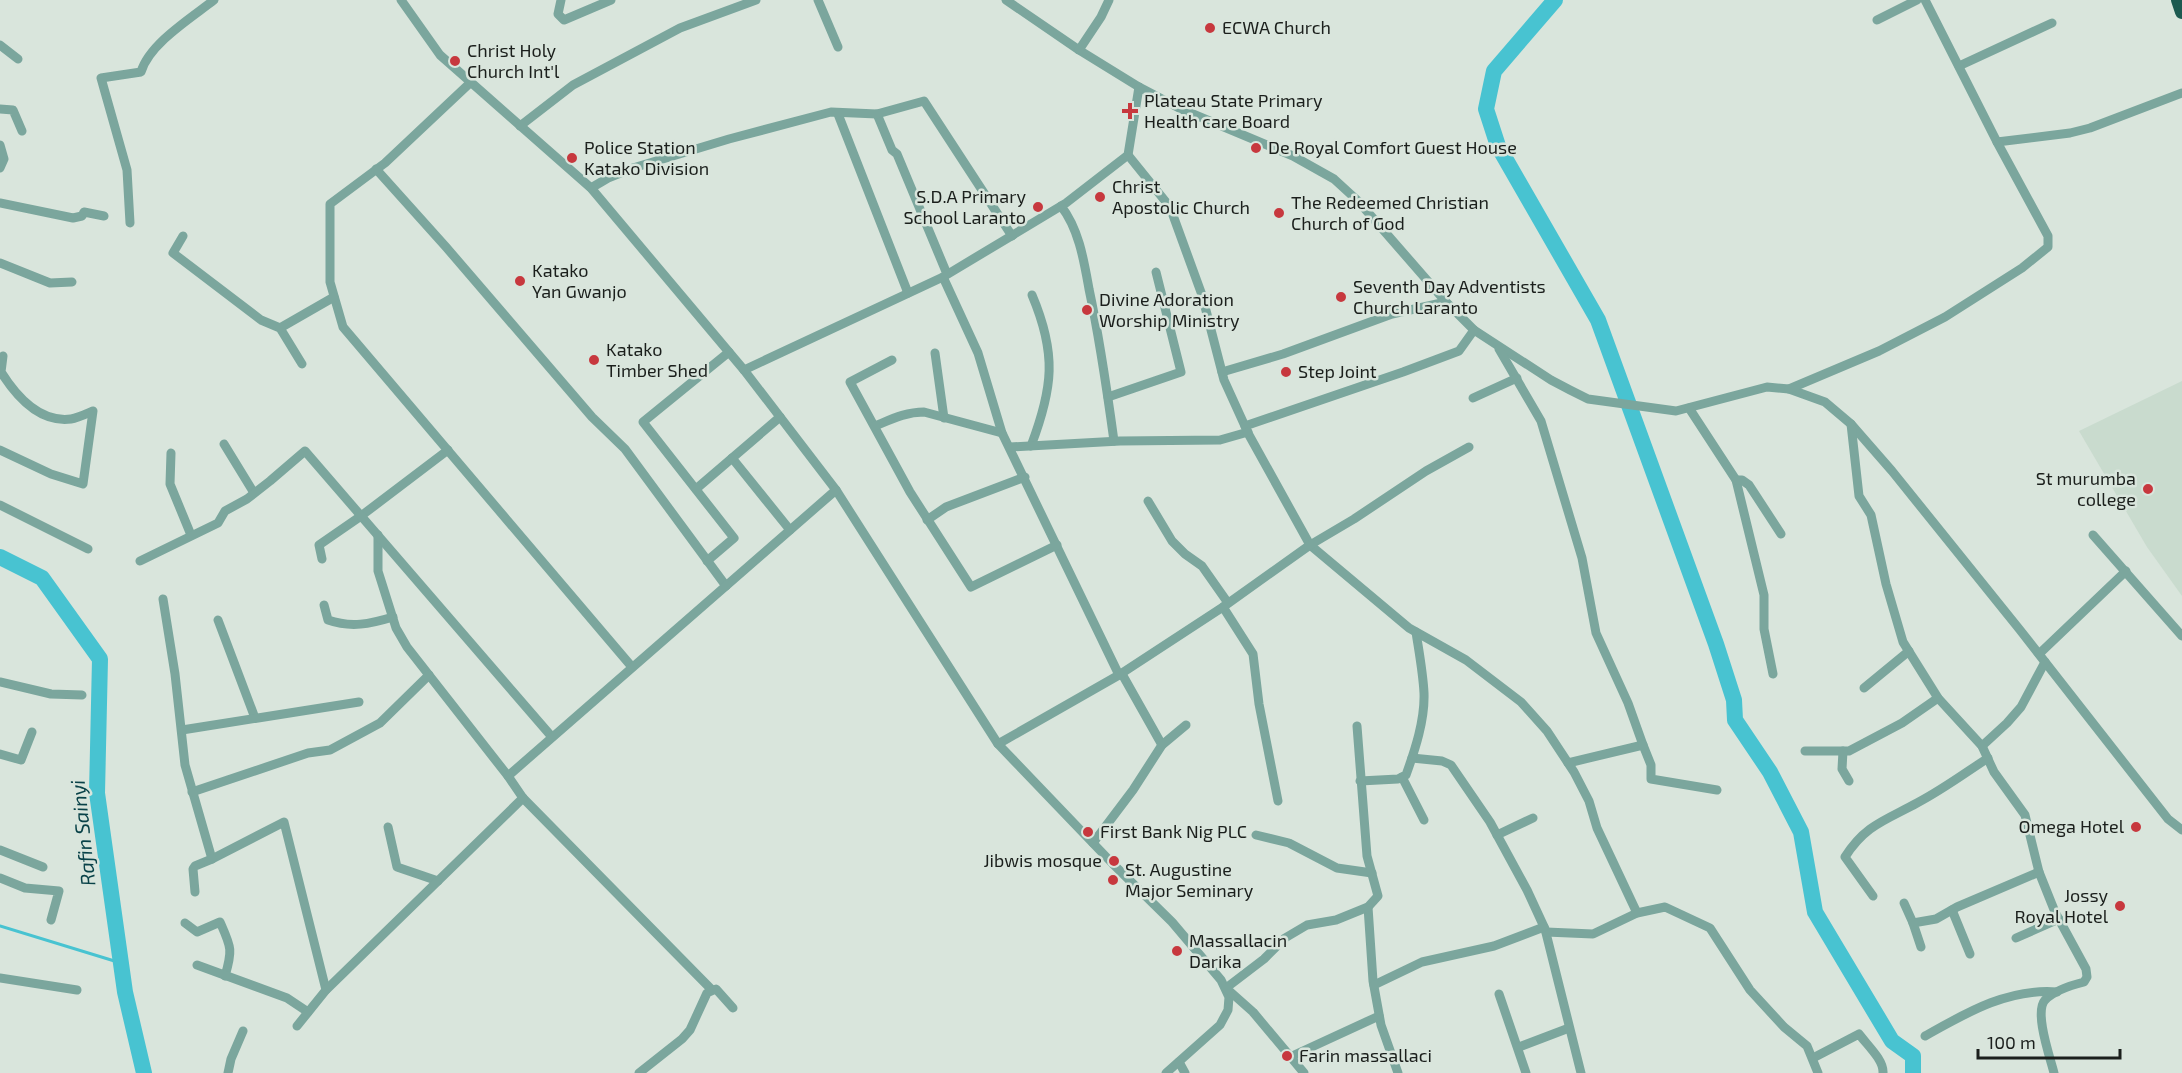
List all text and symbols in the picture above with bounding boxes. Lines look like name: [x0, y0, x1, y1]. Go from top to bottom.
place label: ECWA Church: [1222, 16, 1331, 38]
marker: ECWA Church: [1203, 21, 1217, 35]
place label: Christ Holy Church Int'l: [467, 39, 560, 82]
marker: Christ Holy Church Int'l: [448, 54, 462, 68]
place label: Plateau State Primary Health care Board: [1144, 89, 1323, 132]
marker: Plateau State Primary Health care Board: [1121, 102, 1139, 120]
place label: Police Station Katako Division: [584, 136, 709, 179]
place label: De Royal Comfort Guest House: [1268, 136, 1517, 158]
marker: De Royal Comfort Guest House: [1249, 141, 1263, 155]
marker: Police Station Katako Division: [565, 151, 579, 165]
place label: Christ Apostolic Church: [1112, 175, 1250, 218]
place label: S.D.A Primary School Laranto: [904, 185, 1026, 228]
marker: Christ Apostolic Church: [1093, 190, 1107, 204]
place label: The Redeemed Christian Church of God: [1291, 191, 1489, 234]
marker: S.D.A Primary School Laranto: [1031, 200, 1045, 214]
marker: The Redeemed Christian Church of God: [1272, 206, 1286, 220]
place label: Katako Yan Gwanjo: [532, 259, 627, 302]
marker: Katako Yan Gwanjo: [513, 274, 527, 288]
place label: Seventh Day Adventists Church Laranto: [1353, 275, 1546, 318]
place label: Divine Adoration Worship Ministry: [1099, 288, 1240, 331]
marker: Seventh Day Adventists Church Laranto: [1334, 290, 1348, 304]
marker: Divine Adoration Worship Ministry: [1080, 303, 1094, 317]
place label: Katako Timber Shed: [606, 338, 708, 381]
marker: Katako Timber Shed: [587, 353, 601, 367]
place label: Step Joint: [1298, 360, 1377, 382]
marker: Step Joint: [1279, 365, 1293, 379]
place label: St murumba college: [2036, 467, 2136, 510]
marker: St murumba college: [2141, 482, 2155, 496]
water label: Rafin Sainyi: [64, 779, 101, 887]
place label: Omega Hotel: [2019, 815, 2125, 837]
place label: First Bank Nig PLC: [1100, 820, 1247, 842]
marker: Omega Hotel: [2129, 820, 2143, 834]
marker: First Bank Nig PLC: [1081, 825, 1095, 839]
place label: Jibwis mosque: [983, 849, 1102, 871]
marker: Jibwis mosque: [1107, 854, 1121, 868]
place label: St. Augustine Major Seminary: [1125, 858, 1254, 901]
marker: St. Augustine Major Seminary: [1106, 873, 1120, 887]
place label: Jossy Royal Hotel: [2015, 884, 2109, 927]
marker: Jossy Royal Hotel: [2113, 899, 2127, 913]
place label: Massallacin Darika: [1189, 929, 1287, 972]
marker: Massallacin Darika: [1170, 944, 1184, 958]
scale bar: [1978, 1022, 2120, 1060]
text: 100 m: [1987, 1031, 2036, 1053]
place label: Farin massallaci: [1299, 1044, 1432, 1066]
marker: Farin massallaci: [1280, 1049, 1294, 1063]

